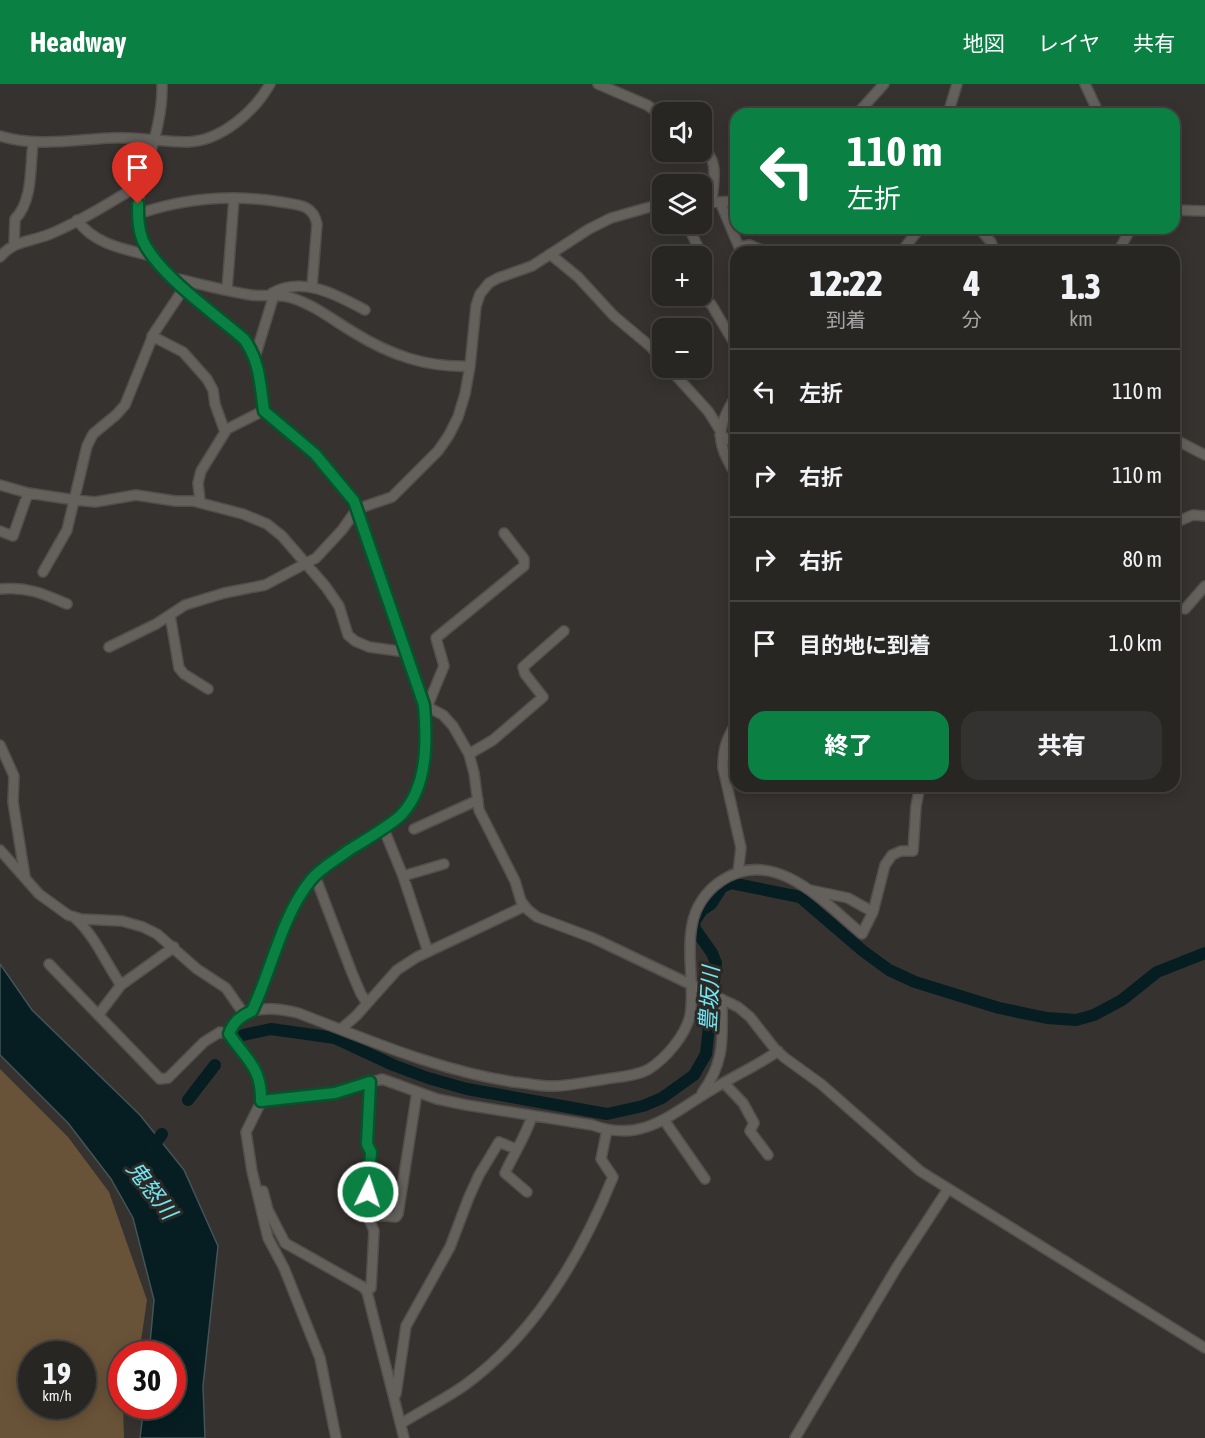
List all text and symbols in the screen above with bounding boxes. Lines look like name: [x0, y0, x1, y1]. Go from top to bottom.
text: Headway: [30, 26, 126, 58]
text: 地図: [963, 31, 1005, 55]
text: レイヤ: [1038, 31, 1100, 55]
text: 共有: [1133, 31, 1175, 55]
map controls: [652, 102, 712, 378]
button: sound: [652, 102, 712, 162]
text: 110 m: [847, 127, 942, 175]
icon: left: [748, 132, 826, 210]
pin: [112, 142, 163, 204]
icon: arrive: [121, 151, 154, 184]
button: layers: [652, 174, 712, 234]
text: 左折: [847, 183, 901, 214]
button: +: [652, 246, 712, 306]
text: 12:22: [809, 262, 883, 304]
text: 4: [963, 262, 980, 304]
text: 1.3: [1061, 265, 1101, 307]
text: km: [1069, 307, 1093, 330]
text: 到着: [826, 308, 866, 331]
text: 分: [962, 308, 982, 331]
button: −: [652, 318, 712, 378]
icon: left: [748, 375, 781, 408]
text: 110 m: [1112, 378, 1162, 404]
text: 左折: [799, 380, 843, 406]
icon: right: [748, 459, 781, 492]
text: 110 m: [1112, 462, 1162, 488]
text: 右折: [799, 464, 843, 490]
icon: right: [748, 543, 781, 576]
text: 80 m: [1122, 546, 1162, 572]
text: 右折: [799, 548, 843, 574]
icon: arrive: [748, 627, 781, 660]
text: 1.0 km: [1109, 630, 1162, 656]
text: 目的地に到着: [799, 632, 931, 658]
button: 終了: [748, 711, 949, 780]
button: 共有: [961, 711, 1162, 780]
water label: 豊坂川: [694, 963, 724, 1033]
water label: 鬼怒川: [122, 1156, 183, 1226]
position arrow: [336, 1160, 400, 1224]
speed limit sign: 30: [108, 1341, 186, 1419]
text: 19: [43, 1356, 71, 1390]
text: km/h: [42, 1387, 72, 1404]

